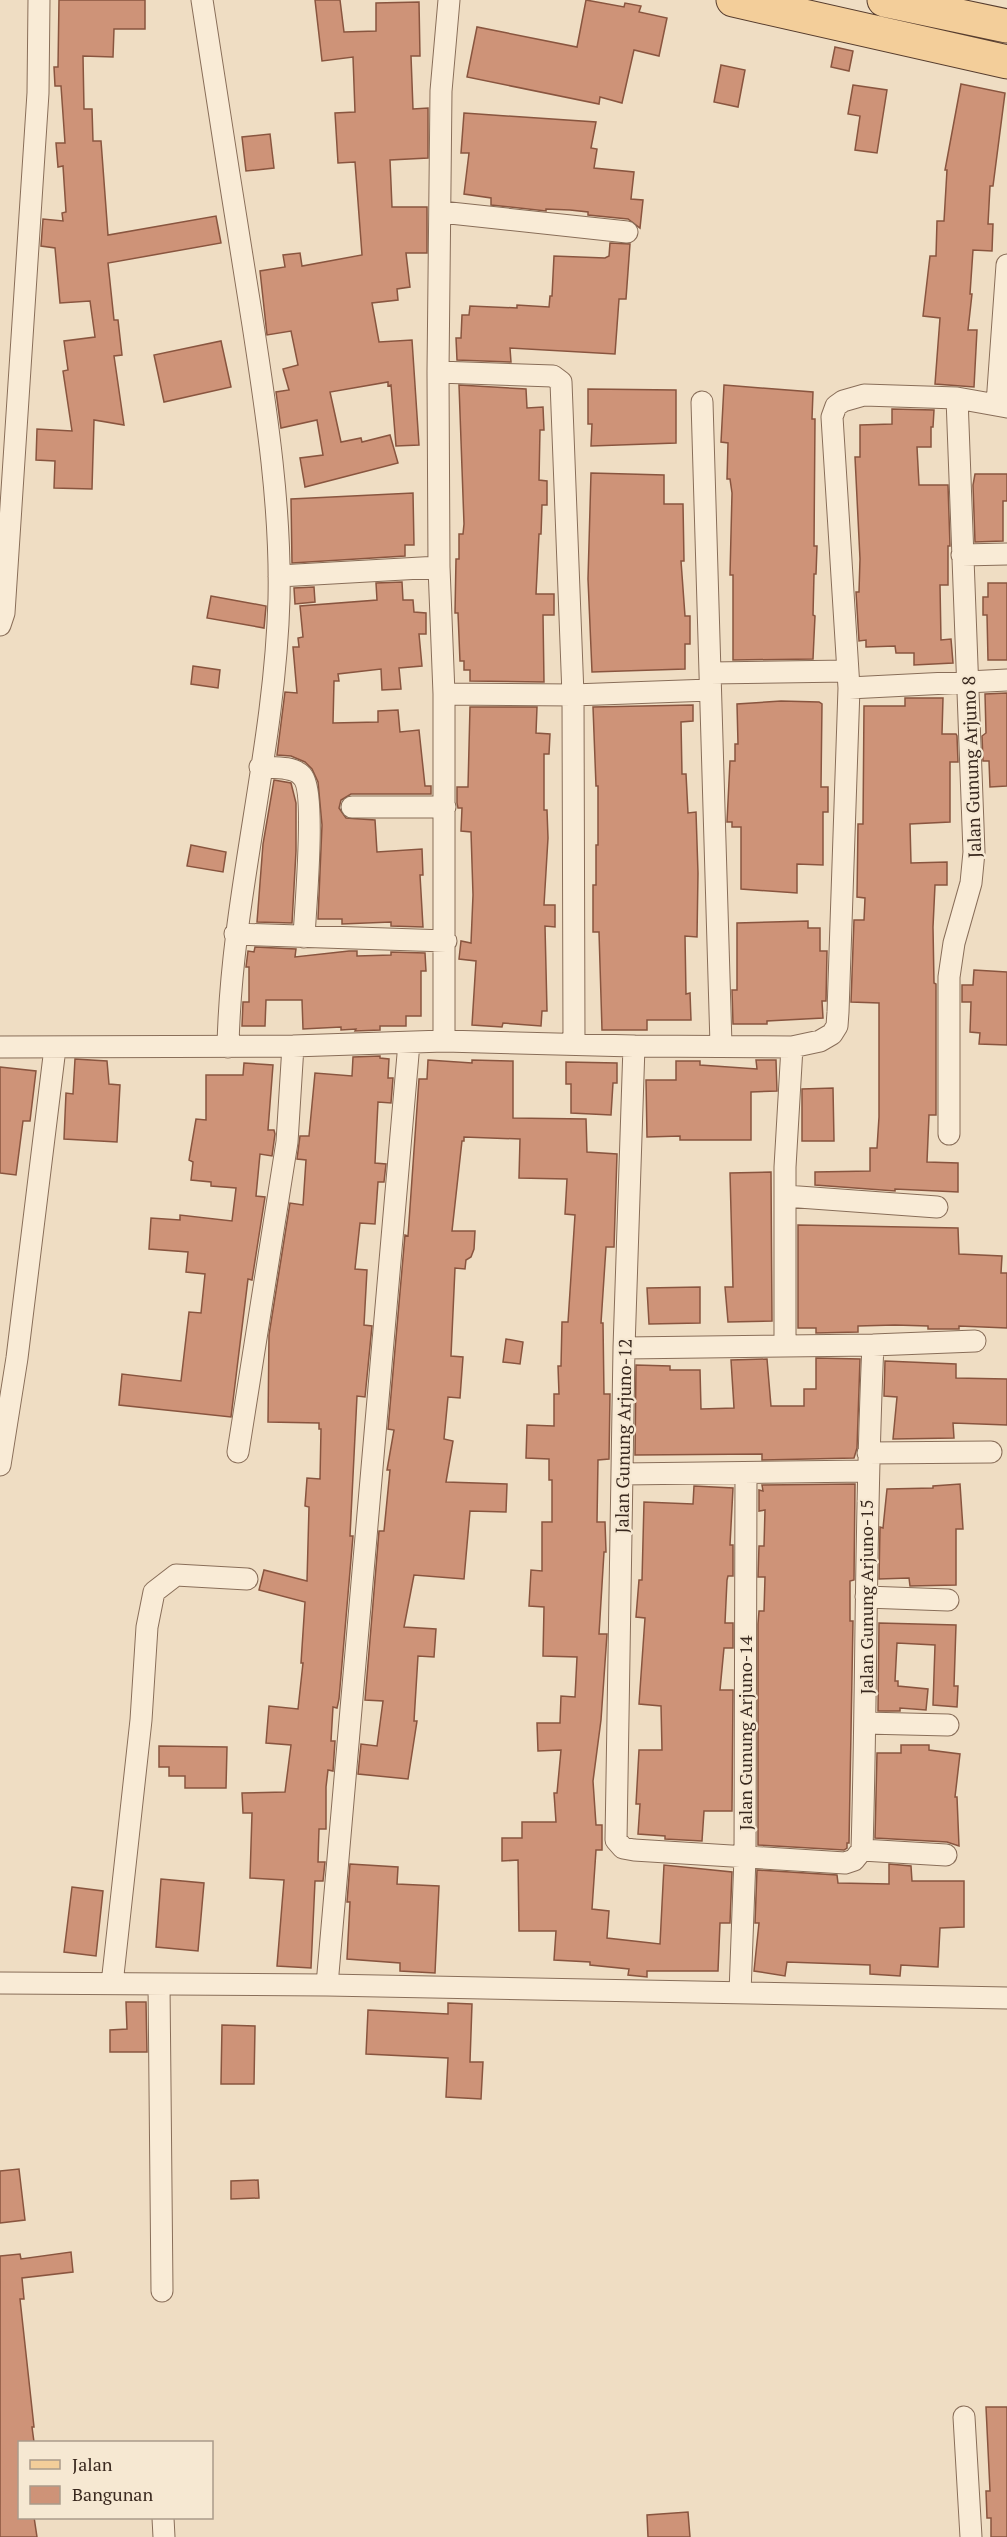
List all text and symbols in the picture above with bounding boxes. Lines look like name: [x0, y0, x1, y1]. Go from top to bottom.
street label: Jalan Gunung Arjuno 8: [956, 676, 986, 858]
street label: Jalan Gunung Arjuno-12: [609, 1338, 637, 1534]
street label: Jalan Gunung Arjuno-15: [854, 1500, 878, 1694]
street label: Jalan Gunung Arjuno-14: [733, 1635, 757, 1830]
legend: [18, 2441, 213, 2519]
text: Jalan: [72, 2452, 113, 2476]
text: Bangunan: [72, 2482, 153, 2506]

